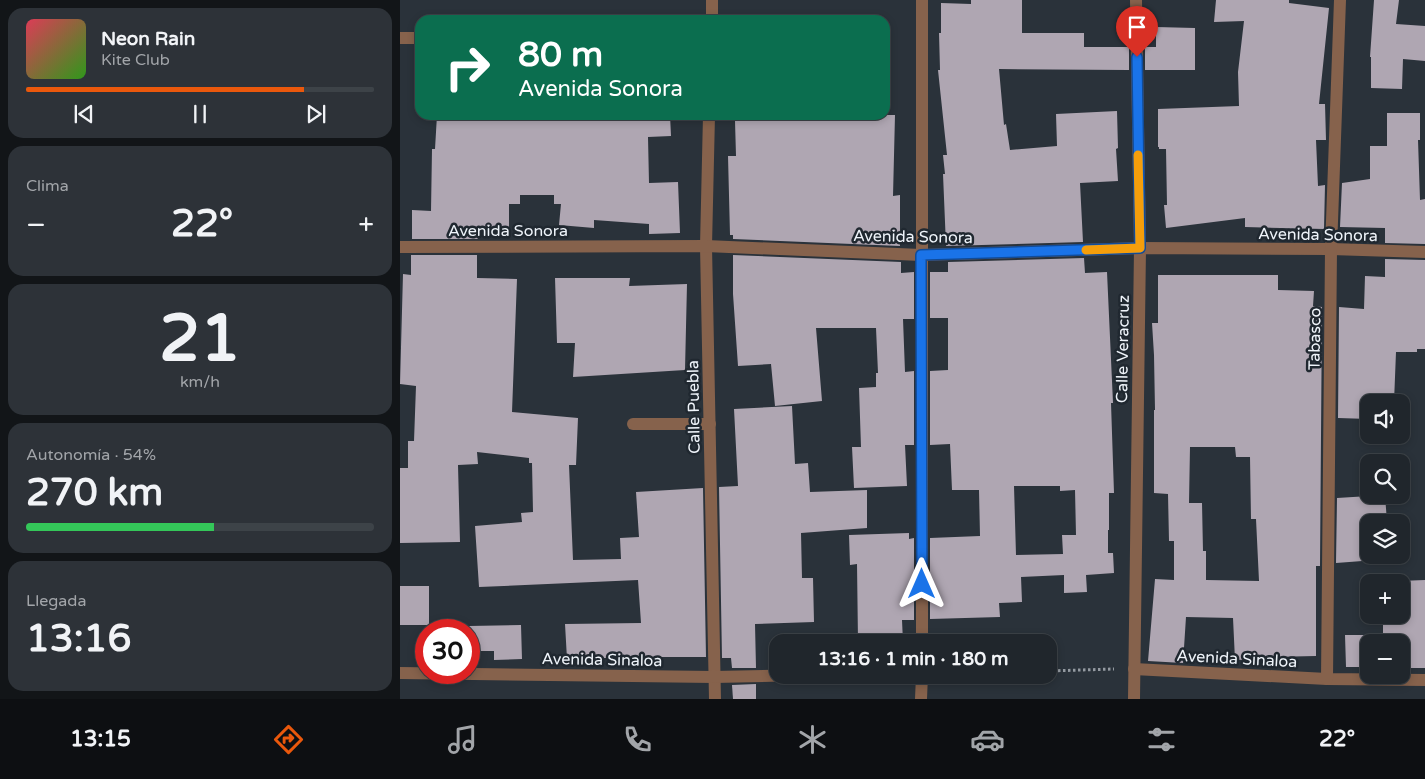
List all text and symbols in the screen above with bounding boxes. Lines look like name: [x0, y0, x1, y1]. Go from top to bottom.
pin: [1116, 6, 1158, 57]
icon: arrive: [1123, 13, 1151, 41]
text: Neon Rain: [101, 28, 195, 50]
text: 80 m: [518, 34, 603, 76]
icon: right: [435, 35, 500, 100]
text: Kite Club: [101, 50, 170, 70]
text: Avenida Sonora: [518, 76, 683, 102]
icon: previous: [70, 100, 98, 128]
icon: pause: [186, 100, 214, 128]
icon: next: [302, 100, 330, 128]
text: Clima: [26, 176, 69, 196]
text: 22°: [171, 201, 233, 247]
text: −: [26, 208, 46, 242]
text: +: [358, 208, 374, 242]
street label: Avenida Sonora: [448, 221, 568, 241]
street label: Avenida Sonora: [1258, 224, 1378, 246]
street label: Avenida Sonora: [853, 226, 973, 248]
street label: Calle Veracruz: [1112, 295, 1134, 403]
text: 21: [159, 300, 241, 379]
street label: Tabasco: [1304, 308, 1326, 370]
street label: Calle Puebla: [683, 360, 705, 454]
text: km/h: [180, 372, 220, 392]
map controls: [1360, 394, 1410, 684]
button: sound: [1360, 394, 1410, 444]
text: Autonomía · 54%: [26, 445, 156, 465]
button: search: [1360, 454, 1410, 504]
text: 270 km: [26, 470, 163, 516]
button: layers: [1360, 514, 1410, 564]
position arrow: [895, 557, 947, 609]
button: +: [1360, 574, 1410, 624]
text: Llegada: [26, 591, 86, 611]
text: 13:16: [26, 616, 131, 662]
speed limit sign: 30: [415, 619, 480, 684]
button: −: [1360, 634, 1410, 684]
street label: Avenida Sinaloa: [1176, 646, 1298, 672]
text: 13:16 · 1 min · 180 m: [817, 648, 1009, 670]
street label: Avenida Sinaloa: [541, 649, 663, 671]
icon: directions: [271, 722, 306, 757]
icon: music: [445, 722, 480, 757]
icon: phone: [620, 722, 655, 757]
icon: climate: [795, 722, 830, 757]
icon: car: [970, 722, 1005, 757]
icon: filters: [1144, 722, 1179, 757]
text: 13:15: [70, 726, 131, 752]
text: 22°: [1319, 726, 1355, 752]

